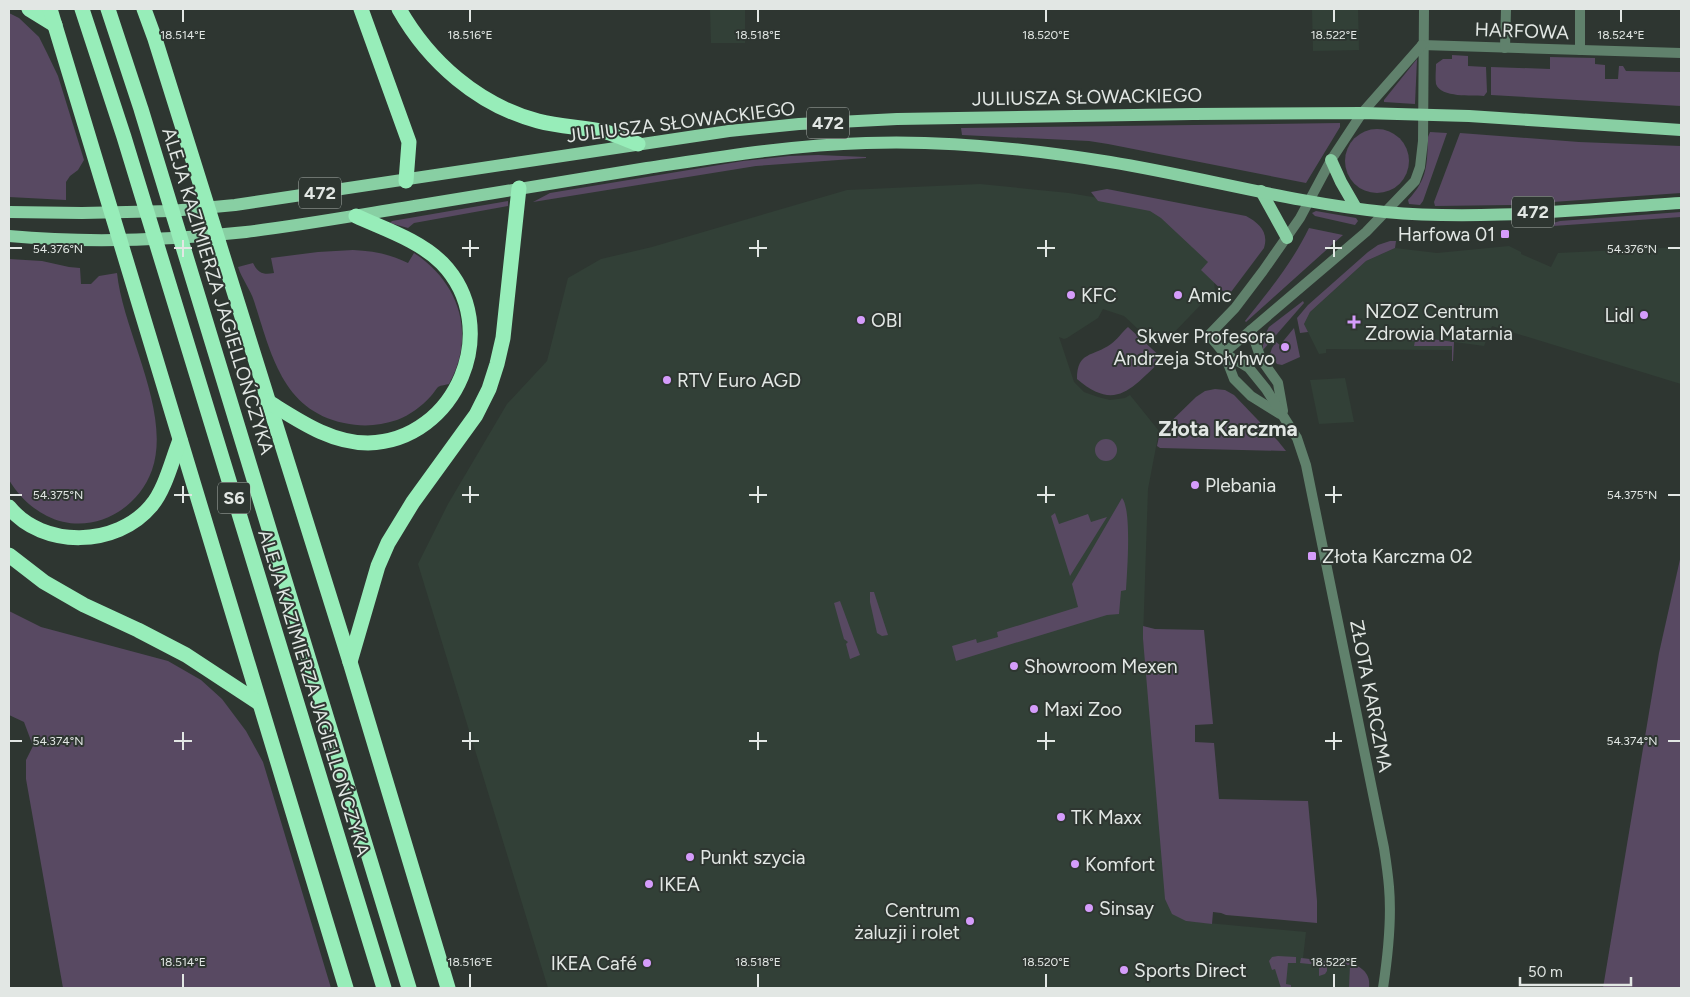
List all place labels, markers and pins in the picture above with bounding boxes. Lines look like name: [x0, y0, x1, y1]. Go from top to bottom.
place label: Harfowa 01: [1398, 223, 1495, 246]
marker: Harfowa 01: [1499, 228, 1511, 240]
place label: KFC: [1081, 284, 1117, 307]
place label: Amic: [1188, 284, 1232, 307]
marker: KFC: [1065, 289, 1077, 301]
marker: Amic: [1172, 289, 1184, 301]
place label: NZOZ Centrum Zdrowia Matarnia: [1365, 300, 1513, 345]
place label: Lidl: [1604, 304, 1634, 327]
place label: OBI: [871, 309, 903, 332]
marker: Lidl: [1638, 309, 1650, 321]
marker: OBI: [855, 314, 867, 326]
marker: NZOZ Centrum Zdrowia Matarnia: [1347, 315, 1361, 329]
place label: Skwer Profesora Andrzeja Stołyhwo: [1113, 325, 1275, 370]
marker: Skwer Profesora Andrzeja Stołyhwo: [1279, 341, 1291, 353]
place label: RTV Euro AGD: [677, 369, 801, 392]
marker: RTV Euro AGD: [661, 374, 673, 386]
place label: Plebania: [1205, 474, 1276, 497]
marker: Plebania: [1189, 479, 1201, 491]
place label: Złota Karczma 02: [1322, 545, 1473, 568]
marker: Złota Karczma 02: [1306, 550, 1318, 562]
place label: Showroom Mexen: [1024, 655, 1178, 678]
marker: Showroom Mexen: [1008, 660, 1020, 672]
place label: Maxi Zoo: [1044, 698, 1122, 721]
marker: Maxi Zoo: [1028, 703, 1040, 715]
place label: TK Maxx: [1071, 806, 1142, 829]
marker: TK Maxx: [1055, 811, 1067, 823]
place label: Punkt szycia: [700, 846, 806, 869]
marker: Punkt szycia: [684, 851, 696, 863]
place label: Komfort: [1085, 853, 1155, 876]
marker: Komfort: [1069, 858, 1081, 870]
place label: IKEA: [659, 873, 700, 896]
marker: IKEA: [643, 878, 655, 890]
place label: Sinsay: [1099, 897, 1154, 920]
place label: Centrum żaluzji i rolet: [854, 899, 960, 944]
marker: Sinsay: [1083, 902, 1095, 914]
marker: Centrum żaluzji i rolet: [964, 915, 976, 927]
place label: IKEA Café: [551, 952, 637, 975]
marker: IKEA Café: [641, 957, 653, 969]
place label: Sports Direct: [1134, 959, 1247, 982]
marker: Sports Direct: [1118, 964, 1130, 976]

